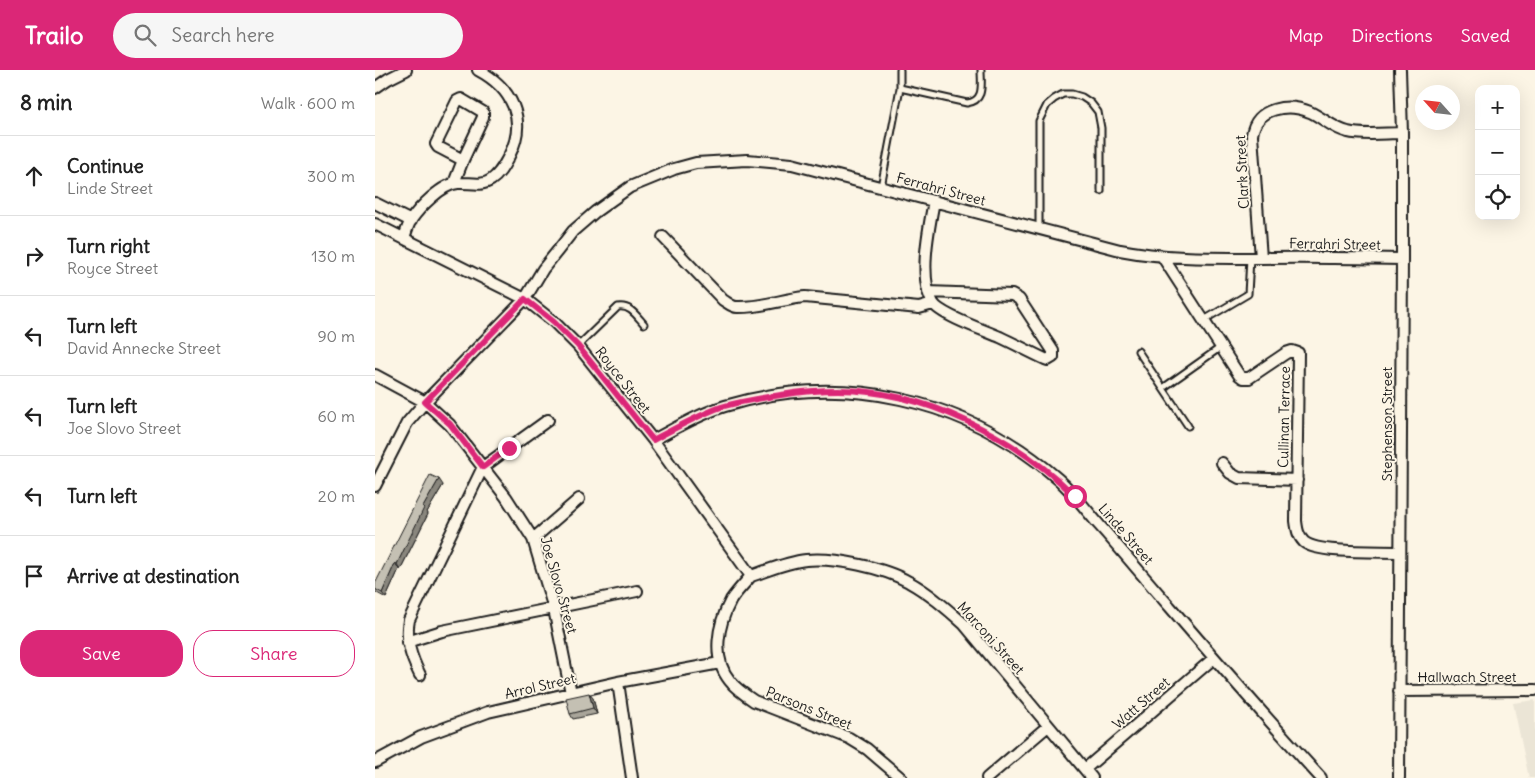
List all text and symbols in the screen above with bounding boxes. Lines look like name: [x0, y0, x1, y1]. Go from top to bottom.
search box: [113, 13, 463, 58]
text: Trailo: [25, 20, 83, 50]
icon: search: [131, 21, 159, 49]
text: Search here: [171, 23, 274, 47]
text: Map: [1288, 24, 1323, 47]
text: Directions: [1351, 24, 1433, 47]
text: Saved: [1461, 24, 1510, 47]
north arrow: [1415, 85, 1460, 130]
map controls: [1475, 85, 1520, 220]
button: +: [1475, 85, 1520, 130]
text: 8 min: [20, 89, 72, 116]
text: Walk · 600 m: [261, 93, 355, 113]
button: −: [1475, 130, 1520, 175]
street label: Clark Street: [1231, 134, 1253, 209]
text: Continue: [67, 154, 144, 178]
icon: ahead: [20, 162, 48, 190]
text: 300 m: [307, 166, 355, 186]
street label: Ferrahri Street: [894, 168, 988, 210]
button: locate: [1475, 175, 1520, 220]
text: Linde Street: [67, 178, 153, 198]
text: Turn right: [67, 234, 150, 258]
street label: Ferrahri Street: [1289, 234, 1381, 254]
icon: right: [20, 242, 48, 270]
text: 130 m: [311, 246, 355, 266]
text: Royce Street: [67, 258, 158, 278]
text: Turn left: [67, 314, 137, 338]
icon: left: [20, 322, 48, 350]
text: 90 m: [317, 326, 355, 346]
text: David Annecke Street: [67, 338, 221, 358]
street label: Royce Street: [591, 343, 655, 417]
street label: Cullinan Terrace: [1274, 366, 1294, 468]
street label: Stephenson Street: [1378, 367, 1396, 481]
text: Turn left: [67, 394, 137, 418]
icon: left: [20, 402, 48, 430]
text: 60 m: [317, 406, 355, 426]
text: Joe Slovo Street: [67, 418, 181, 438]
route end: [498, 437, 521, 460]
icon: left: [20, 482, 48, 510]
text: Turn left: [67, 484, 137, 508]
route start: [1064, 485, 1087, 508]
text: 20 m: [318, 486, 355, 506]
street label: Linde Street: [1095, 500, 1158, 569]
street label: Joe Slovo Street: [537, 534, 582, 636]
icon: arrive: [20, 562, 48, 590]
text: Arrive at destination: [67, 564, 240, 588]
street label: Marconi Street: [954, 598, 1029, 678]
button: Save: [20, 630, 183, 677]
button: Share: [193, 630, 355, 677]
street label: Hallwach Street: [1417, 668, 1517, 686]
street label: Arrol Street: [503, 669, 577, 703]
street label: Watt Street: [1109, 673, 1174, 733]
street label: Parsons Street: [763, 683, 855, 734]

